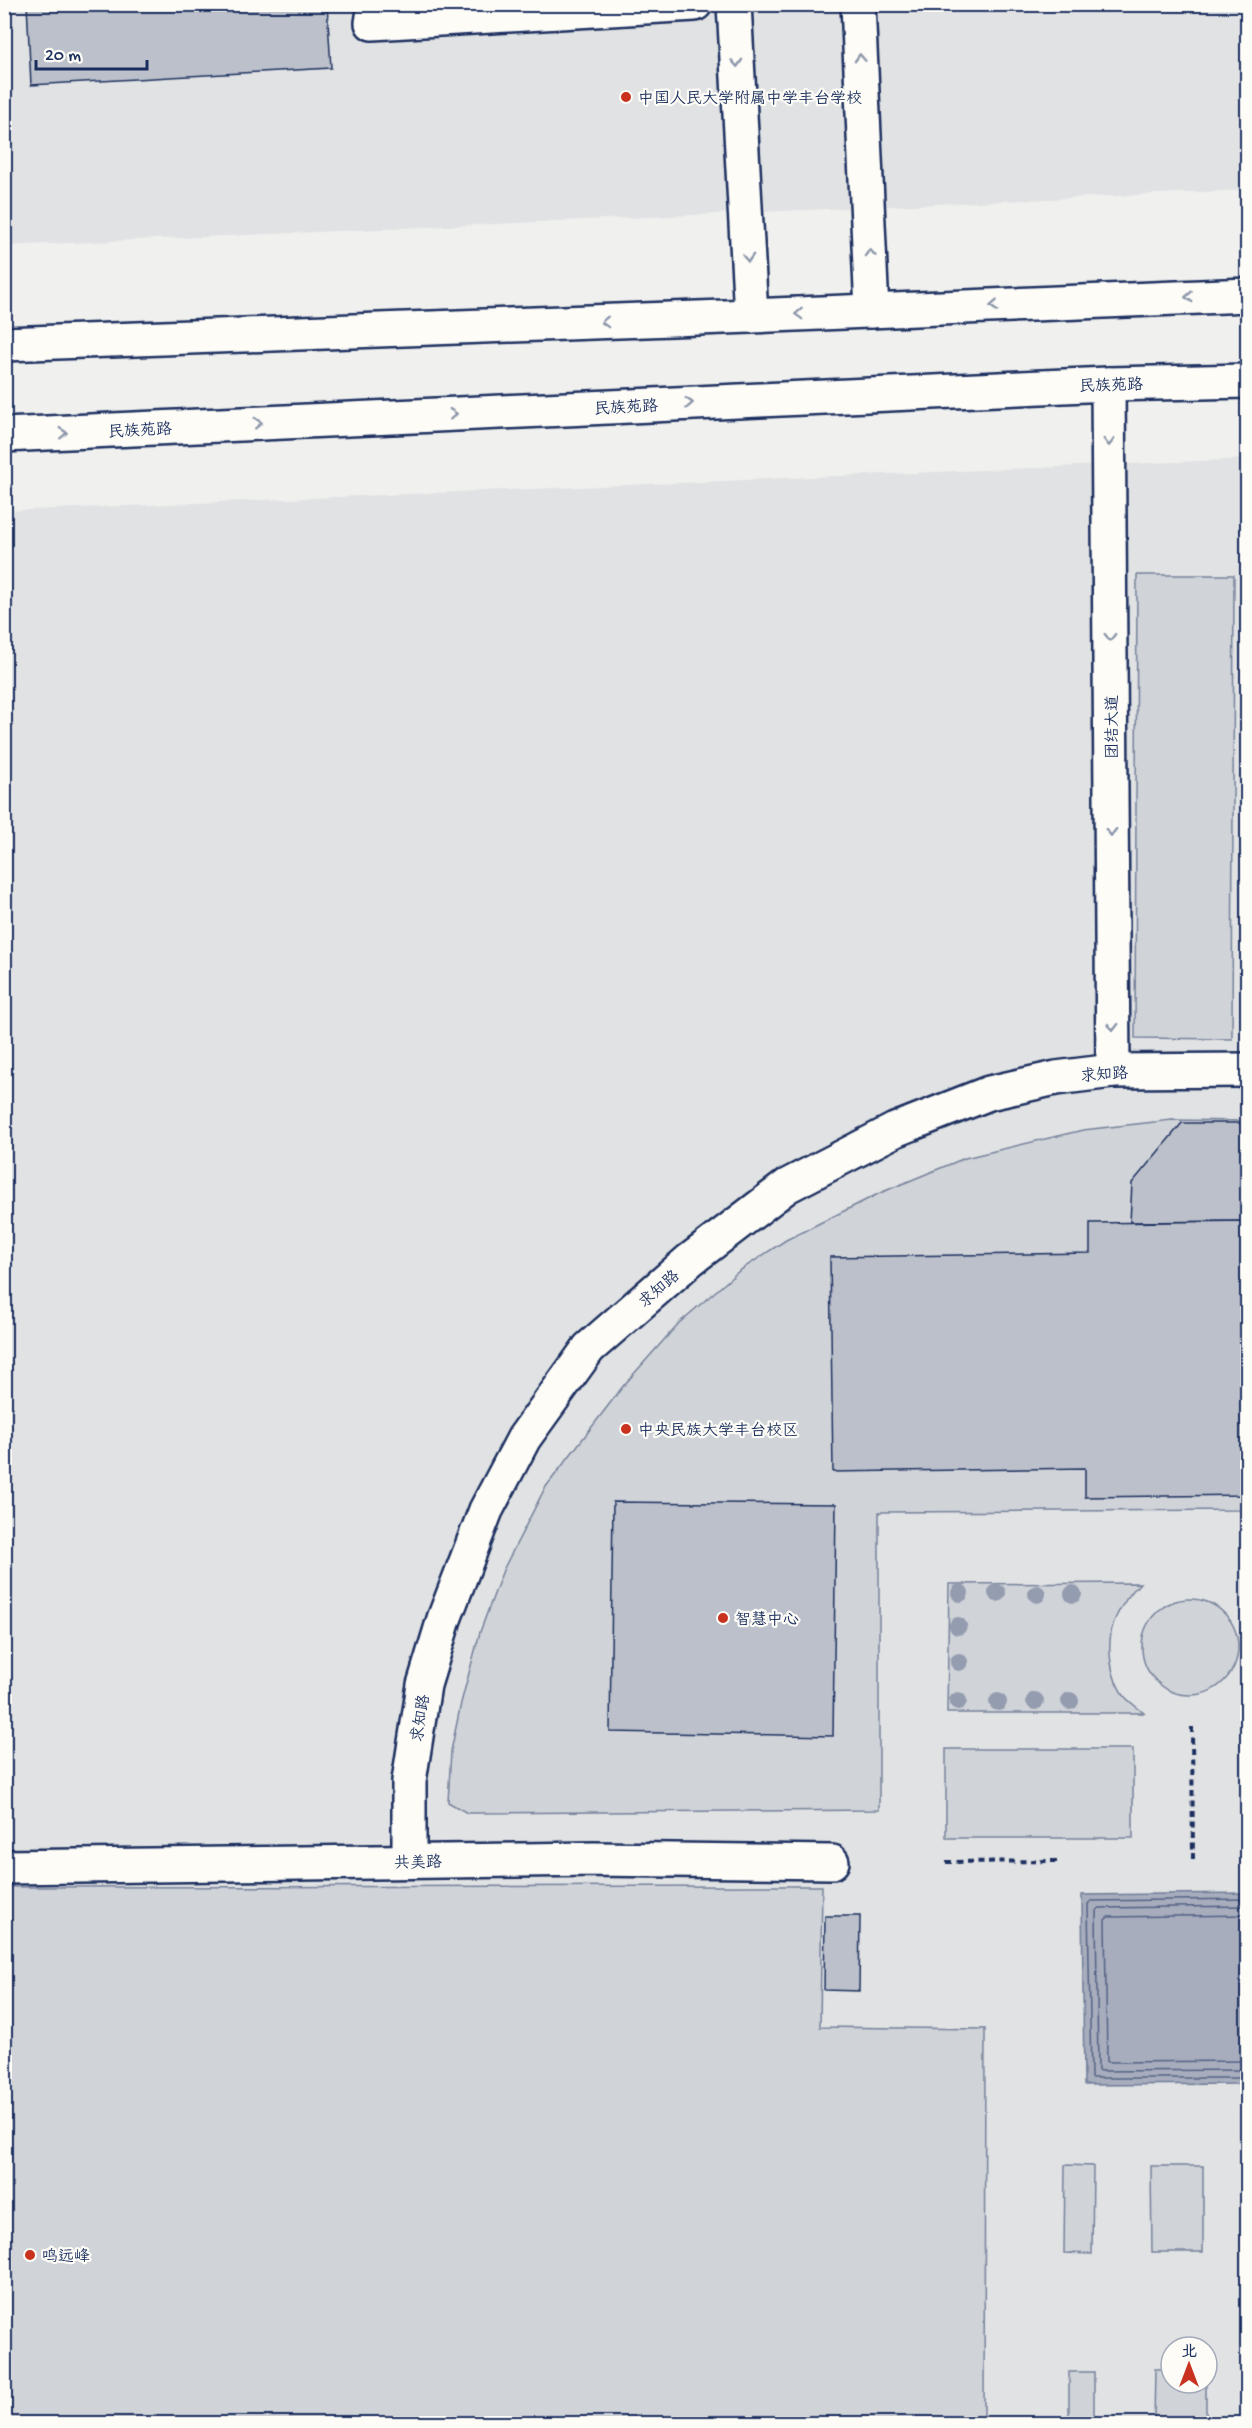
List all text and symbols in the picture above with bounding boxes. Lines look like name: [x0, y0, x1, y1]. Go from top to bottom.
scale bar: [36, 33, 147, 71]
text: 20 m: [45, 46, 81, 67]
one-way arrow: [854, 53, 867, 62]
one-way arrow: [731, 58, 744, 67]
place label: 中国人民大学附属中学丰台学校: [638, 89, 862, 110]
marker: 中国人民大学附属中学丰台学校: [619, 90, 633, 104]
one-way arrow: [863, 248, 876, 257]
one-way arrow: [741, 253, 754, 262]
one-way arrow: [1185, 291, 1194, 304]
one-way arrow: [990, 299, 999, 312]
one-way arrow: [795, 308, 804, 321]
one-way arrow: [600, 315, 609, 328]
street label: 民族苑路: [1079, 375, 1143, 398]
street label: 民族苑路: [594, 396, 659, 421]
one-way arrow: [685, 397, 694, 410]
one-way arrow: [448, 408, 457, 421]
one-way arrow: [253, 417, 262, 430]
street label: 民族苑路: [108, 419, 173, 444]
one-way arrow: [58, 426, 67, 439]
one-way arrow: [1103, 438, 1115, 447]
one-way arrow: [1104, 633, 1116, 642]
street label: 团结大道: [1104, 695, 1124, 759]
one-way arrow: [1105, 828, 1118, 837]
one-way arrow: [1107, 1023, 1119, 1032]
street label: 求知路: [1079, 1063, 1129, 1088]
street label: 求知路: [635, 1266, 685, 1314]
place label: 中央民族大学丰台校区: [638, 1421, 798, 1442]
marker: 中央民族大学丰台校区: [619, 1422, 633, 1436]
place label: 智慧中心: [735, 1610, 799, 1631]
marker: 智慧中心: [716, 1611, 730, 1625]
street label: 求知路: [407, 1693, 436, 1744]
street label: 共美路: [394, 1853, 442, 1874]
place label: 鸣远峰: [42, 2247, 90, 2268]
marker: 鸣远峰: [23, 2248, 37, 2262]
north arrow: [1159, 2335, 1219, 2395]
text: 北: [1181, 2343, 1197, 2363]

